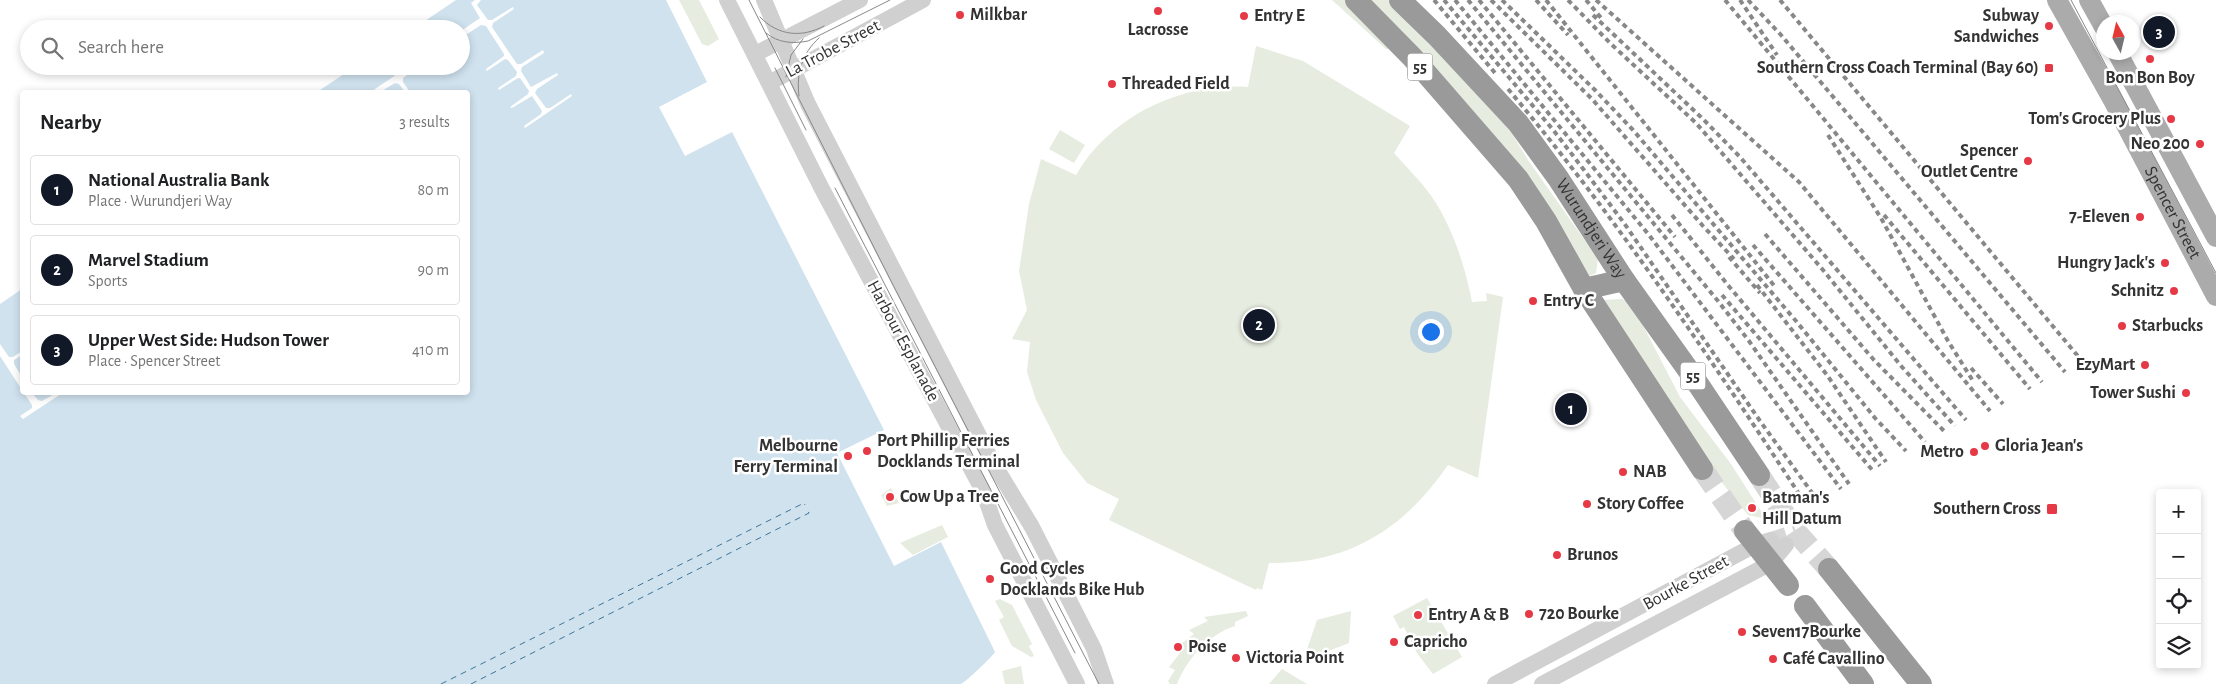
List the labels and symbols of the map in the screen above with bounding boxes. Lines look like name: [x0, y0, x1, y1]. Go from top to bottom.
marker: Lacrosse: [1152, 5, 1164, 17]
place label: Milkbar: [970, 6, 1028, 24]
place label: Entry E: [1254, 7, 1305, 25]
place label: Subway Sandwiches: [1954, 7, 2040, 46]
marker: Milkbar: [954, 9, 966, 21]
marker: Entry E: [1238, 10, 1250, 22]
pin: 3: [2143, 13, 2175, 51]
north arrow: [2096, 15, 2141, 60]
street label: La Trobe Street: [783, 17, 883, 81]
marker: Subway Sandwiches: [2043, 20, 2055, 32]
place label: Lacrosse: [1128, 21, 1188, 39]
marker: Bon Bon Boy: [2144, 53, 2156, 65]
road number: 55: [1408, 54, 1432, 80]
place label: Southern Cross Coach Terminal (Bay 60): [1757, 59, 2039, 77]
marker: Southern Cross Coach Terminal (Bay 60): [2043, 62, 2055, 74]
place label: Bon Bon Boy: [2105, 69, 2196, 87]
place label: Threaded Field: [1122, 75, 1230, 93]
marker: Threaded Field: [1106, 78, 1118, 90]
place label: Tom's Grocery Plus: [2028, 110, 2161, 128]
marker: Tom's Grocery Plus: [2165, 113, 2177, 125]
place label: Neo 200: [2131, 135, 2190, 153]
marker: Neo 200: [2194, 138, 2206, 150]
place label: Spencer Outlet Centre: [1921, 142, 2019, 181]
marker: Spencer Outlet Centre: [2022, 155, 2034, 167]
street label: Spencer Street: [2141, 164, 2204, 262]
street label: Wurundjeri Way: [1552, 176, 1630, 282]
place label: 7-Eleven: [2069, 208, 2130, 226]
marker: 7-Eleven: [2134, 211, 2146, 223]
place label: Hungry Jack's: [2057, 254, 2155, 272]
marker: Hungry Jack's: [2159, 257, 2171, 269]
street label: Harbour Esplanade: [864, 278, 942, 404]
place label: Schnitz: [2111, 282, 2164, 300]
marker: Schnitz: [2168, 285, 2180, 297]
place label: Entry C: [1543, 292, 1595, 310]
marker: Entry C: [1527, 295, 1539, 307]
pin: 2: [1243, 306, 1275, 344]
place label: Starbucks: [2132, 317, 2203, 335]
your location: [1418, 319, 1444, 345]
marker: Starbucks: [2116, 320, 2128, 332]
place label: EzyMart: [2076, 356, 2135, 374]
marker: EzyMart: [2139, 359, 2151, 371]
road number: 55: [1680, 362, 1706, 390]
place label: Tower Sushi: [2090, 384, 2176, 402]
marker: Tower Sushi: [2180, 387, 2192, 399]
pin: 1: [1555, 390, 1587, 428]
place label: Port Phillip Ferries Docklands Terminal: [877, 432, 1020, 471]
place label: Melbourne Ferry Terminal: [734, 437, 838, 476]
place label: Gloria Jean's: [1995, 437, 2083, 455]
marker: Gloria Jean's: [1979, 440, 1991, 452]
place label: Metro: [1920, 443, 1964, 461]
marker: Port Phillip Ferries Docklands Terminal: [861, 445, 873, 457]
marker: Metro: [1968, 446, 1980, 458]
marker: Melbourne Ferry Terminal: [842, 450, 854, 462]
place label: NAB: [1633, 463, 1667, 481]
marker: NAB: [1617, 466, 1629, 478]
place label: Cow Up a Tree: [900, 488, 999, 506]
place label: Batman's Hill Datum: [1762, 489, 1842, 528]
marker: Cow Up a Tree: [884, 491, 896, 503]
place label: Story Coffee: [1597, 495, 1684, 513]
marker: Story Coffee: [1581, 498, 1593, 510]
place label: Southern Cross: [1933, 500, 2041, 518]
marker: Batman's Hill Datum: [1746, 502, 1758, 514]
marker: Southern Cross: [2045, 502, 2059, 516]
place label: Brunos: [1567, 546, 1618, 564]
marker: Brunos: [1551, 549, 1563, 561]
street label: Bourke Street: [1640, 552, 1732, 614]
place label: Good Cycles Docklands Bike Hub: [1000, 560, 1144, 599]
marker: Good Cycles Docklands Bike Hub: [984, 573, 996, 585]
place label: 720 Bourke: [1539, 605, 1619, 623]
place label: Entry A & B: [1428, 606, 1509, 624]
marker: 720 Bourke: [1523, 608, 1535, 620]
marker: Entry A & B: [1412, 609, 1424, 621]
place label: Seven17Bourke: [1752, 623, 1861, 641]
marker: Seven17Bourke: [1736, 626, 1748, 638]
place label: Capricho: [1404, 633, 1468, 651]
marker: Capricho: [1388, 636, 1400, 648]
place label: Poise: [1188, 638, 1226, 656]
marker: Poise: [1172, 641, 1184, 653]
place label: Victoria Point: [1246, 649, 1344, 667]
place label: Café Cavallino: [1783, 650, 1885, 668]
marker: Victoria Point: [1230, 652, 1242, 664]
marker: Café Cavallino: [1767, 653, 1779, 665]

